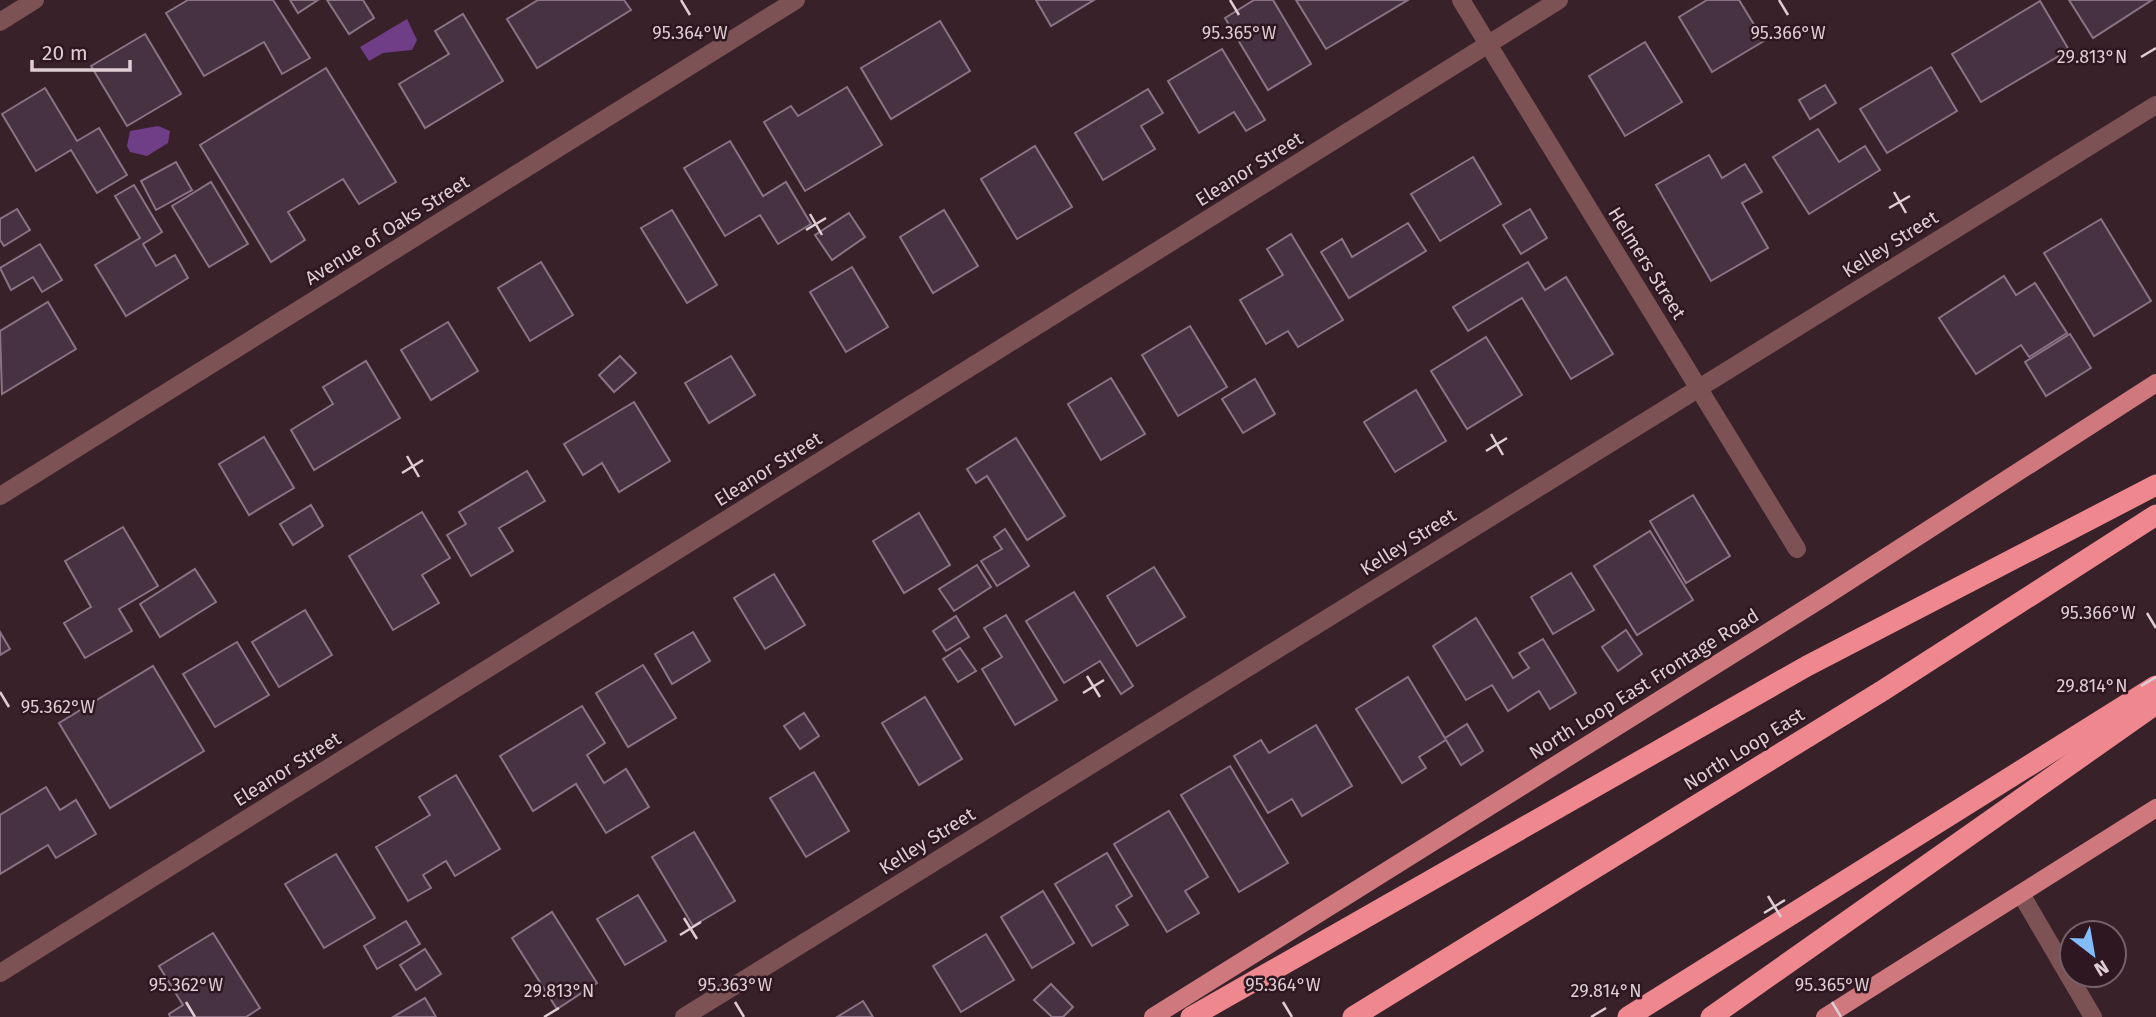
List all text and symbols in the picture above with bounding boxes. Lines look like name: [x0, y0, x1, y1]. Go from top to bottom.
text: 95.364°W: [652, 22, 728, 44]
text: 95.365°W: [1202, 22, 1276, 44]
text: 95.366°W: [1750, 22, 1826, 44]
scale bar: [32, 28, 130, 72]
text: 20 m: [42, 40, 88, 66]
text: 29.813°N: [2057, 46, 2127, 68]
street label: Eleanor Street: [1191, 127, 1307, 211]
street label: Avenue of Oaks Street: [301, 170, 473, 290]
street label: Helmers Street: [1603, 203, 1691, 323]
street label: Kelley Street: [1838, 205, 1942, 283]
street label: Eleanor Street: [710, 427, 826, 511]
street label: Kelley Street: [1356, 503, 1460, 581]
text: 95.366°W: [2060, 602, 2136, 624]
street label: North Loop East Frontage Road: [1525, 604, 1763, 764]
text: 29.814°N: [2057, 675, 2127, 697]
text: 95.362°W: [21, 696, 95, 718]
street label: North Loop East: [1680, 703, 1808, 795]
street label: Eleanor Street: [229, 727, 345, 811]
street label: Kelley Street: [875, 802, 979, 880]
north arrow: [2058, 919, 2128, 989]
text: N: [2090, 955, 2113, 981]
text: 95.362°W: [149, 974, 223, 996]
text: 95.363°W: [698, 974, 772, 996]
text: 95.364°W: [1245, 974, 1321, 996]
text: 95.365°W: [1795, 974, 1869, 996]
text: 29.813°N: [524, 980, 594, 1002]
text: 29.814°N: [1571, 980, 1641, 1002]

